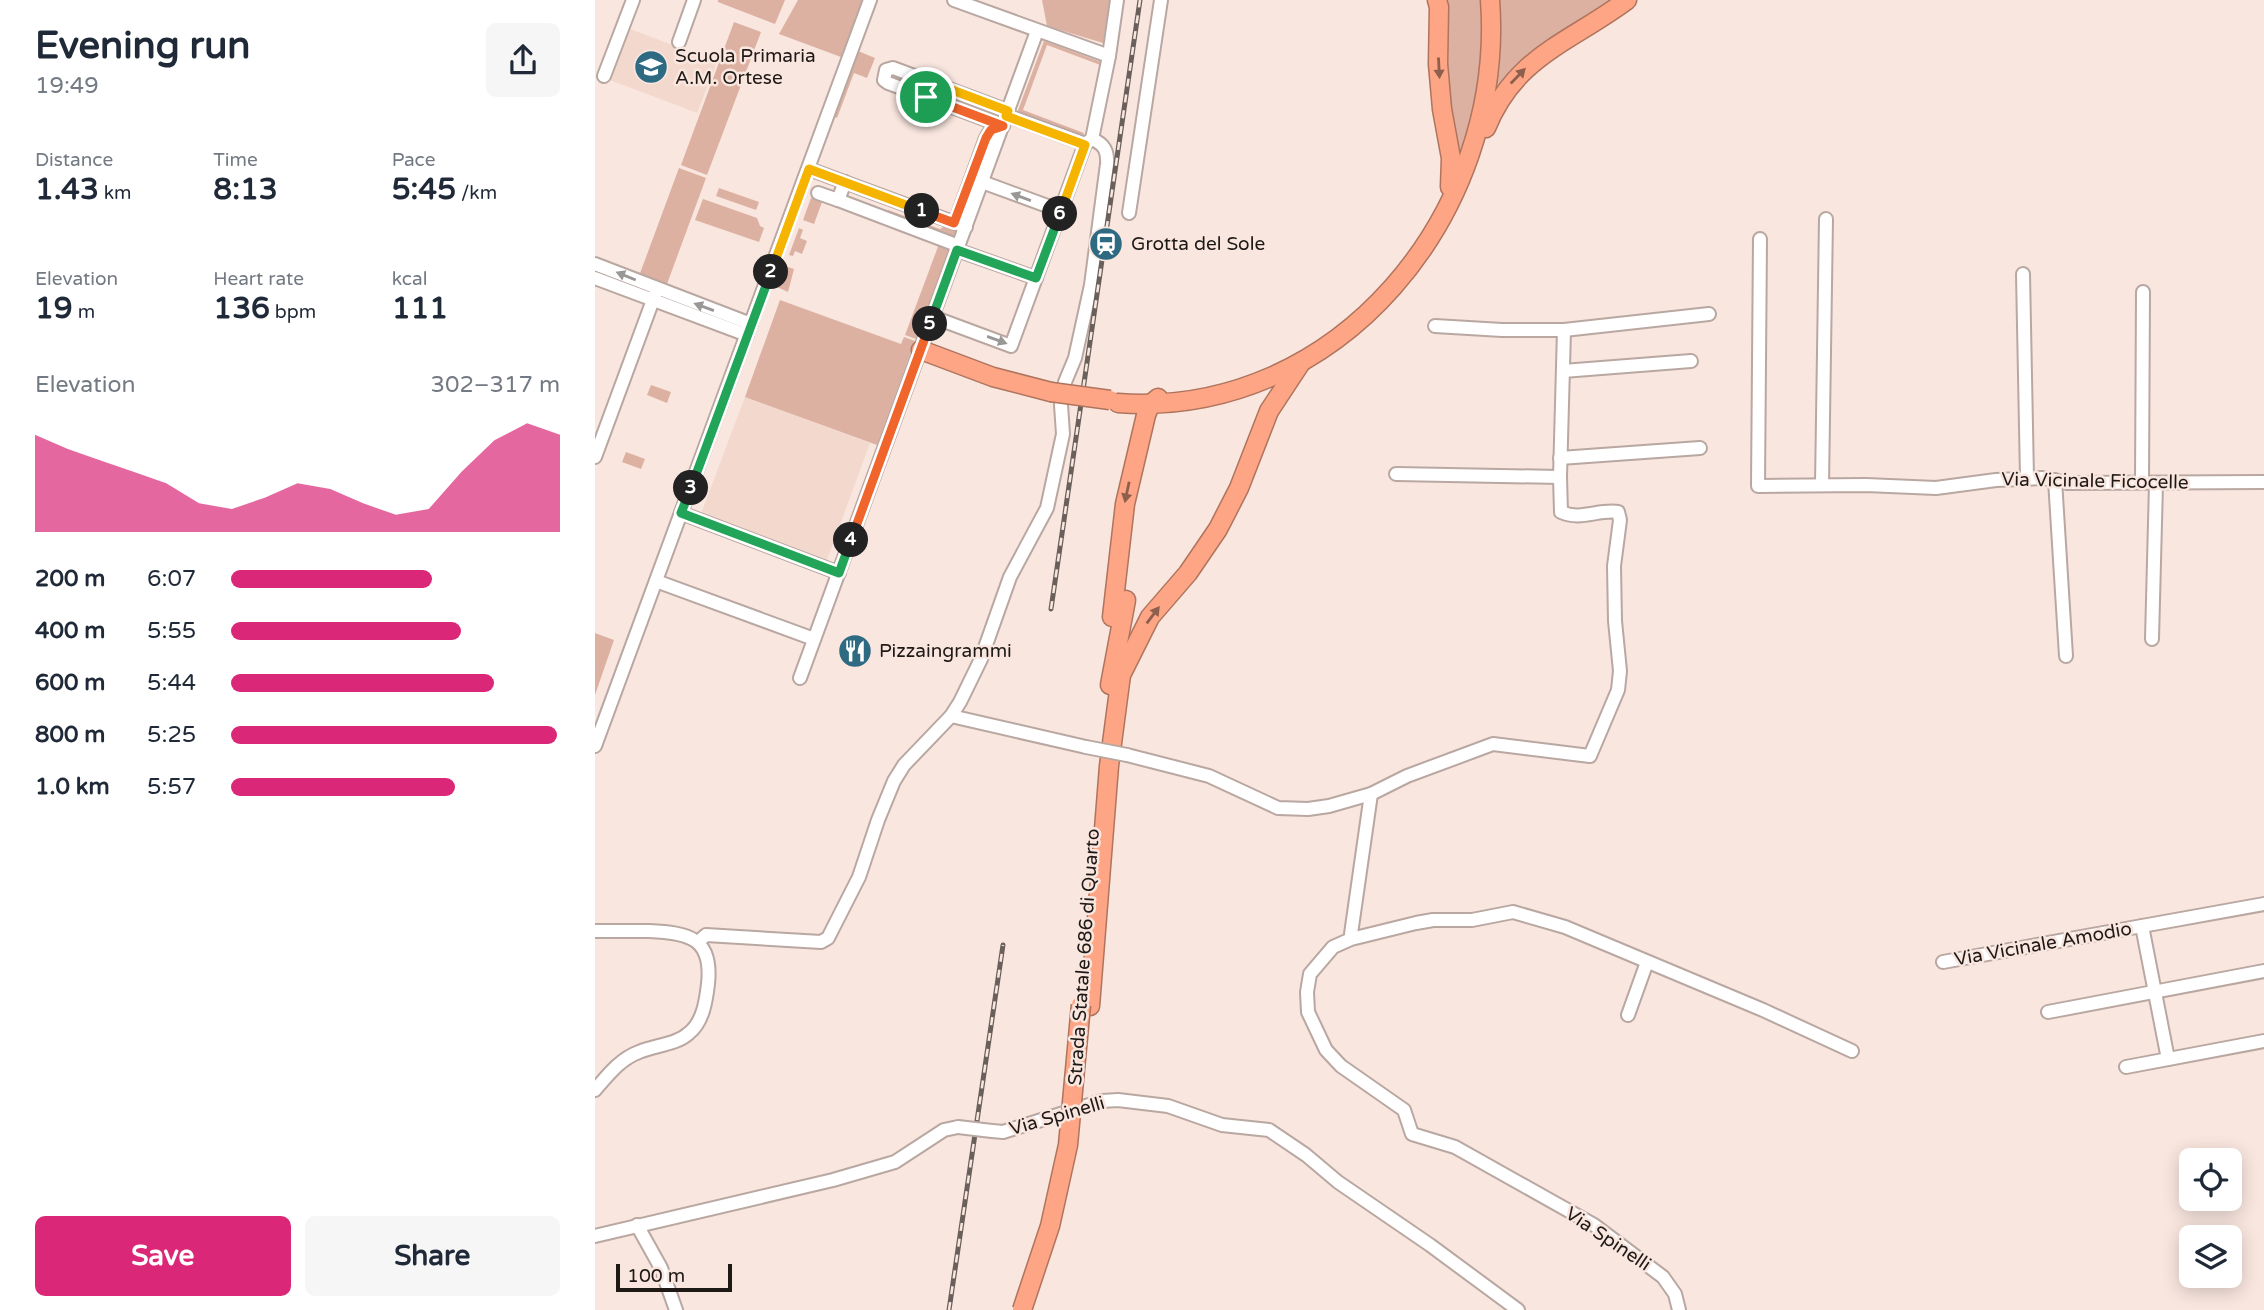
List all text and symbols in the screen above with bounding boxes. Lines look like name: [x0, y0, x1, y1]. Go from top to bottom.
text: Evening run: [35, 23, 250, 69]
button: share: [486, 23, 560, 97]
place label: Scuola Primaria A.M. Ortese: [675, 45, 816, 89]
school or university icon: Scuola Primaria A.M. Ortese: [632, 48, 670, 86]
one-way arrow: [1433, 57, 1444, 79]
pin: [896, 67, 956, 127]
one-way arrow: [1509, 68, 1525, 85]
text: 19:49: [35, 72, 99, 100]
icon: arrive: [907, 78, 945, 116]
text: Distance: [35, 149, 113, 171]
text: Time: [213, 149, 258, 171]
text: Pace: [392, 149, 435, 171]
text: 1.43: [35, 171, 99, 208]
text: 8:13: [213, 171, 278, 208]
text: 5:45: [392, 171, 456, 208]
text: km: [99, 182, 131, 204]
text: /km: [456, 182, 497, 204]
one-way arrow: [1011, 191, 1032, 202]
pin: 1: [905, 194, 939, 228]
pin: 6: [1043, 196, 1077, 232]
text: 1: [916, 199, 927, 221]
text: 6: [1054, 202, 1065, 224]
station icon: Grotta del Sole: [1087, 225, 1125, 263]
place label: Grotta del Sole: [1131, 233, 1265, 255]
pin: 2: [753, 254, 789, 290]
text: 2: [765, 260, 776, 282]
text: Elevation: [35, 268, 118, 290]
text: Heart rate: [213, 268, 304, 290]
text: kcal: [392, 268, 427, 290]
one-way arrow: [616, 271, 637, 282]
text: 19: [35, 290, 73, 327]
text: 136: [213, 290, 270, 327]
text: 111: [392, 290, 448, 327]
text: m: [73, 301, 95, 323]
text: bpm: [270, 301, 316, 323]
one-way arrow: [694, 301, 715, 312]
pin: 5: [913, 306, 947, 342]
text: 5: [924, 312, 935, 334]
one-way arrow: [986, 335, 1007, 346]
text: Elevation: [35, 371, 136, 399]
text: 302–317 m: [431, 371, 560, 399]
street label: Via Vicinale Ficocelle: [2001, 468, 2189, 494]
pin: 3: [673, 470, 709, 505]
text: 3: [685, 476, 696, 498]
one-way arrow: [1122, 481, 1133, 503]
pin: 4: [833, 522, 869, 558]
text: 4: [845, 528, 856, 550]
text: 200 m: [35, 565, 105, 593]
text: 6:07: [147, 565, 196, 593]
one-way arrow: [1145, 606, 1160, 624]
text: 400 m: [35, 617, 105, 645]
text: 5:55: [147, 617, 196, 645]
restaurant icon: Pizzaingrammi: [836, 632, 874, 670]
place label: Pizzaingrammi: [879, 640, 1012, 662]
text: 600 m: [35, 669, 105, 697]
text: 5:44: [147, 669, 196, 697]
text: 800 m: [35, 721, 105, 749]
text: 5:25: [147, 721, 196, 749]
text: 1.0 km: [35, 773, 110, 801]
text: 5:57: [147, 773, 196, 801]
street label: Strada Statale 686 di Quarto: [1064, 828, 1104, 1086]
street label: Via Vicinale Amodio: [1952, 918, 2134, 970]
street label: Via Spinelli: [1007, 1092, 1107, 1140]
map controls: [2179, 1148, 2242, 1288]
button: locate: [2179, 1148, 2242, 1211]
street label: Via Spinelli: [1561, 1202, 1655, 1276]
button: Save: [35, 1216, 291, 1296]
button: Share: [305, 1216, 560, 1296]
button: layers: [2179, 1225, 2242, 1288]
scale bar: [616, 1261, 731, 1293]
text: 100 m: [627, 1265, 685, 1287]

